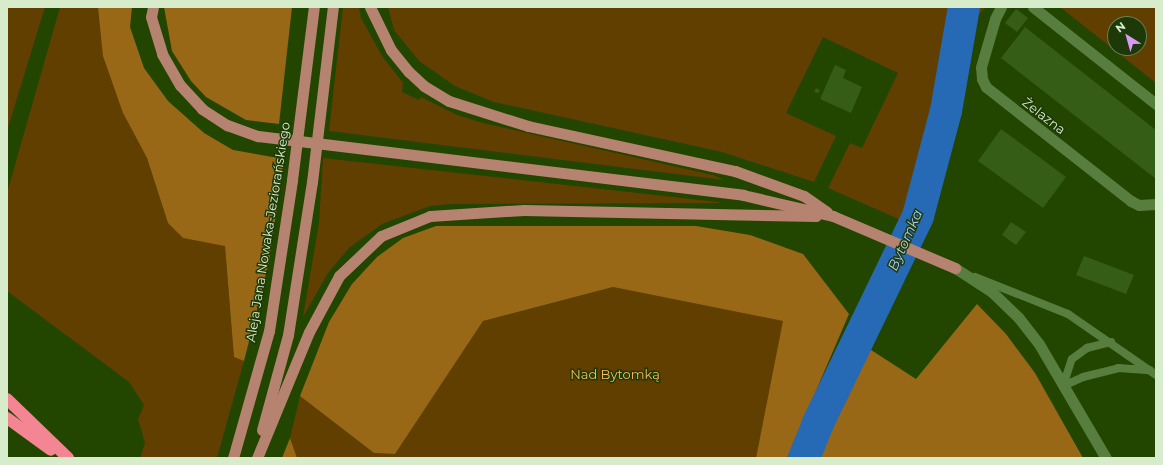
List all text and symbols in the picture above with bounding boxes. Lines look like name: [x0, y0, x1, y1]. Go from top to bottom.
north arrow: [1107, 16, 1147, 56]
text: N: [1113, 19, 1128, 35]
street label: Żelazna: [1019, 94, 1069, 138]
street label: Aleja Jana Nowaka-Jeziorańskiego: [243, 121, 293, 343]
water label: Bytomka: [884, 207, 926, 273]
park label: Nad Bytomką: [570, 366, 660, 382]

